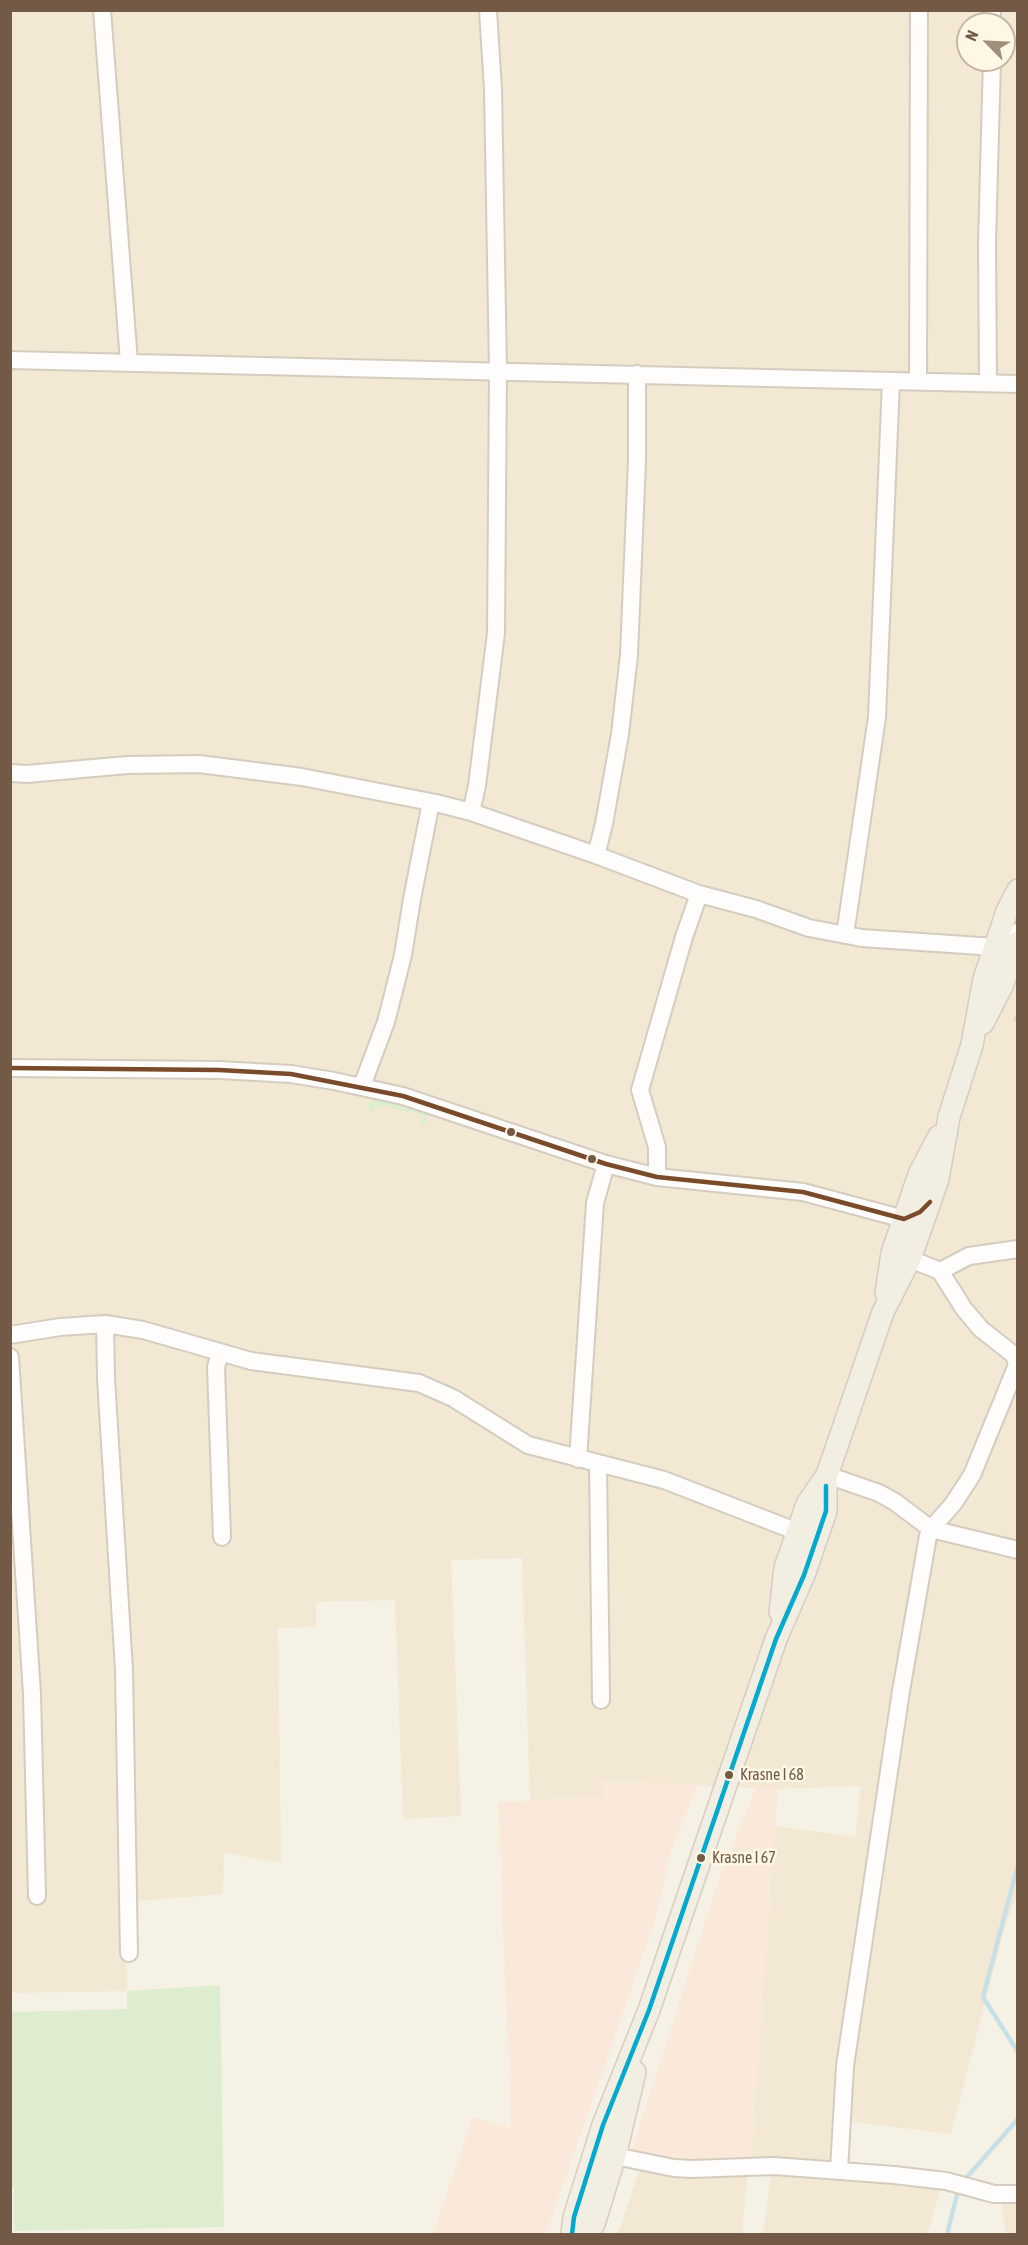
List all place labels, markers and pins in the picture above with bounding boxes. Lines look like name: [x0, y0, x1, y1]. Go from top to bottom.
unlabelled marker: [505, 1126, 517, 1138]
unlabelled marker: [586, 1153, 598, 1165]
place label: Krasne I 68: [740, 1765, 804, 1785]
marker: Krasne I 68: [723, 1769, 735, 1781]
place label: Krasne I 67: [712, 1848, 776, 1868]
marker: Krasne I 67: [695, 1852, 707, 1864]

